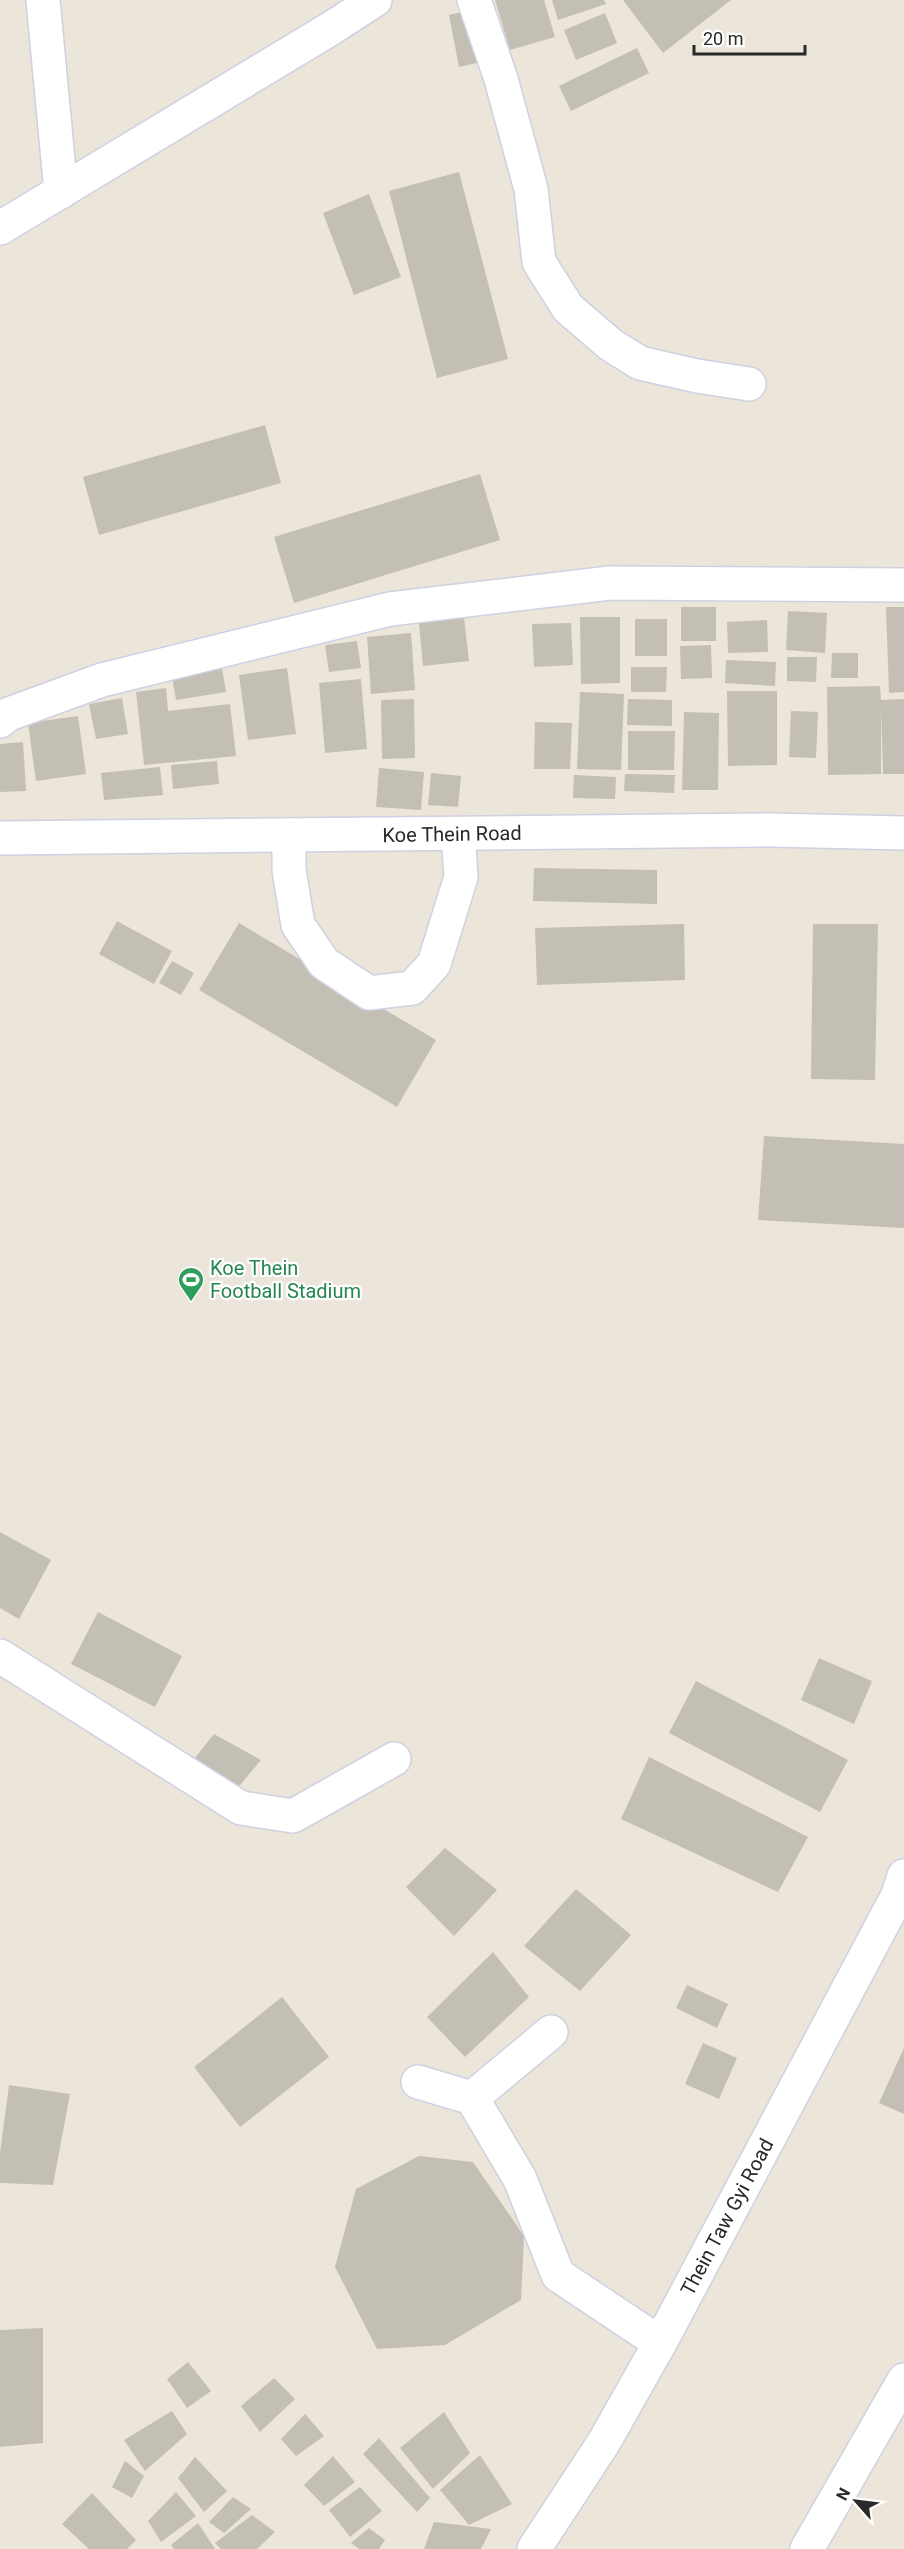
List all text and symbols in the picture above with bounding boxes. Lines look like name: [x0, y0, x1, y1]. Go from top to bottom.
scale bar: [694, 18, 805, 56]
text: 20 m: [703, 28, 743, 49]
street label: Koe Thein Road: [382, 821, 522, 847]
place label: Koe Thein Football Stadium: [210, 1256, 361, 1303]
sports icon: Koe Thein Football Stadium: [176, 1265, 206, 1303]
street label: Thein Taw Gyi Road: [675, 2134, 779, 2300]
north arrow: [826, 2471, 886, 2531]
text: N: [832, 2485, 854, 2504]

